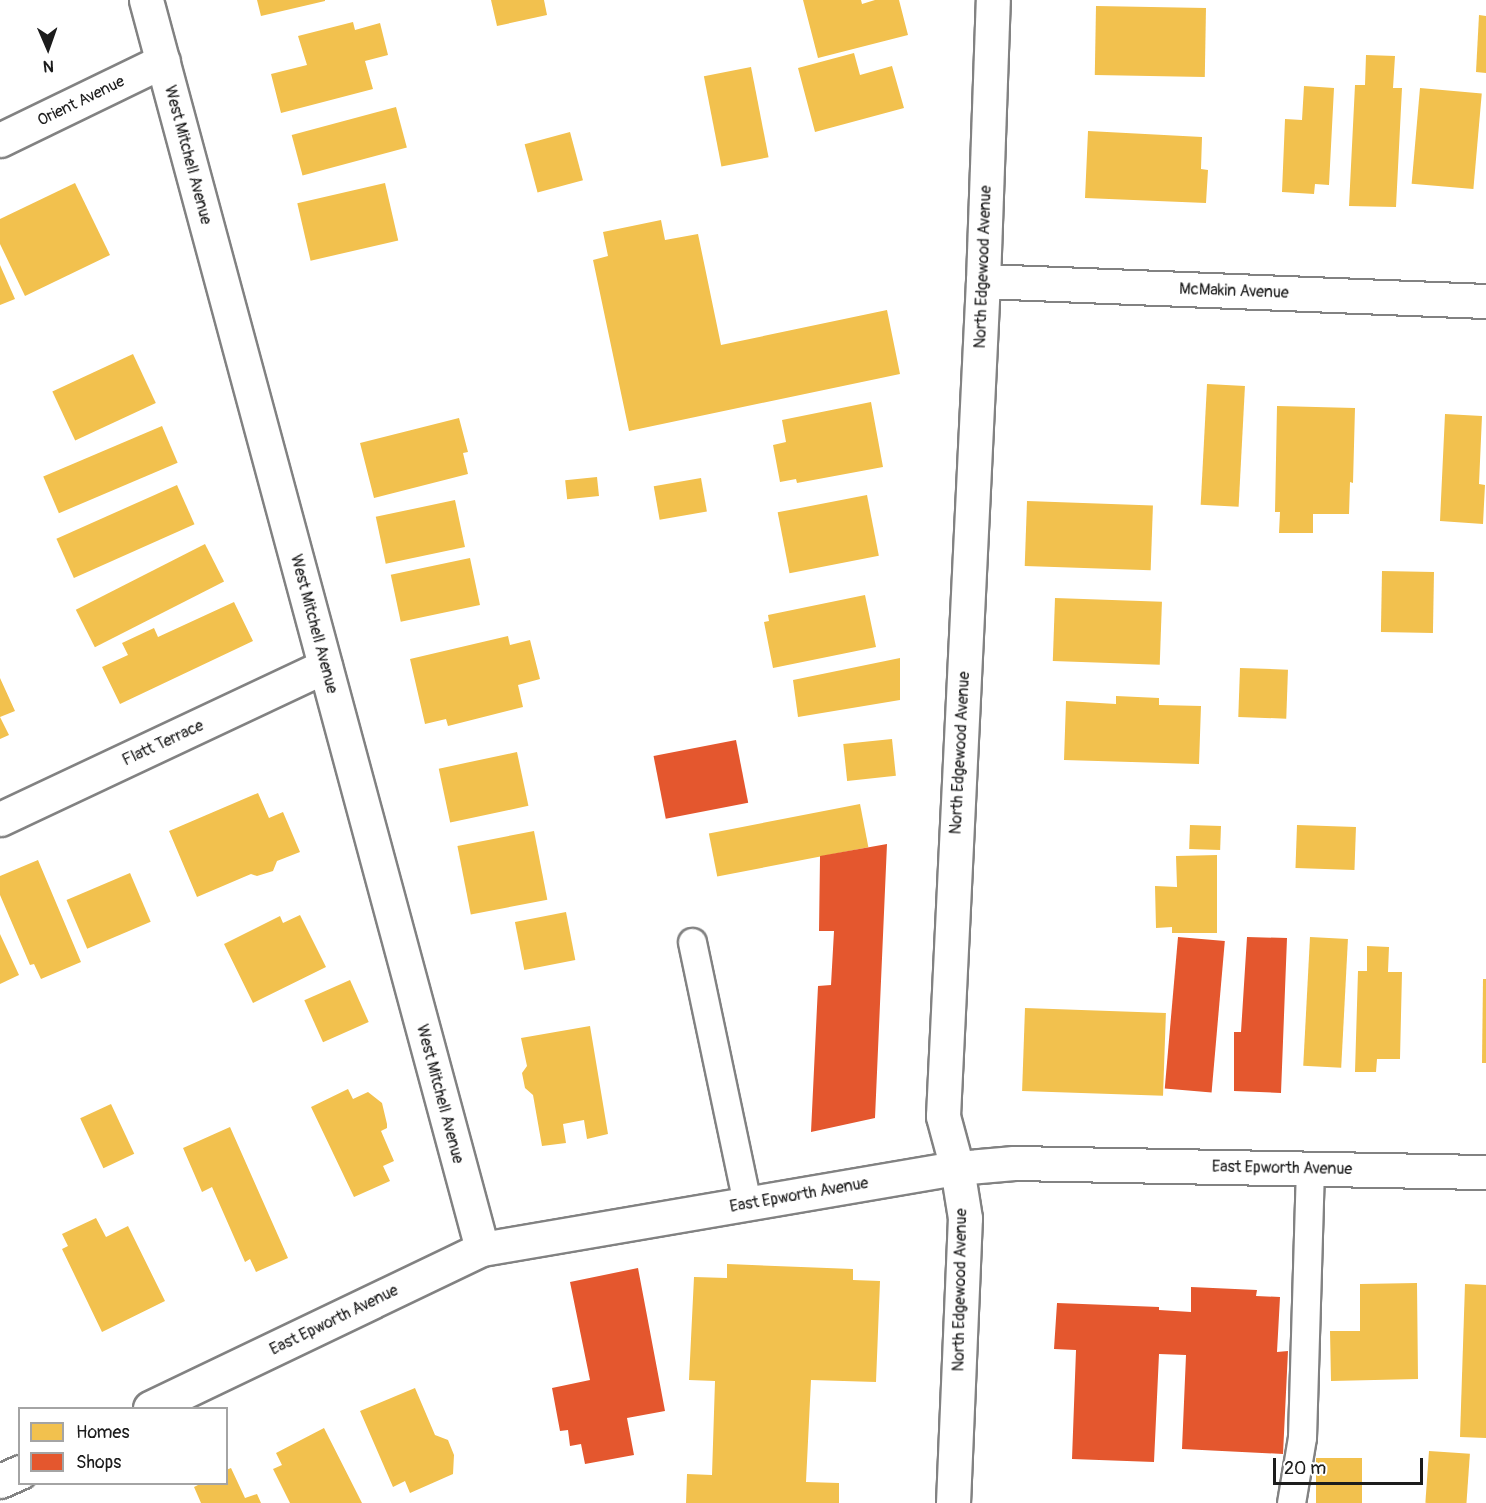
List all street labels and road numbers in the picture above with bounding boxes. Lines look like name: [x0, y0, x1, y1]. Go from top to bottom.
street label: Orient Avenue: [34, 72, 128, 130]
street label: West Mitchell Avenue: [160, 83, 216, 227]
street label: North Edgewood Avenue: [971, 185, 995, 349]
street label: McMakin Avenue: [1179, 279, 1289, 303]
street label: West Mitchell Avenue: [286, 552, 342, 696]
street label: North Edgewood Avenue: [946, 671, 974, 835]
street label: Flatt Terrace: [119, 716, 207, 770]
street label: West Mitchell Avenue: [412, 1022, 468, 1166]
street label: East Epworth Avenue: [1212, 1157, 1352, 1179]
street label: East Epworth Avenue: [728, 1173, 870, 1217]
street label: North Edgewood Avenue: [949, 1208, 971, 1372]
street label: East Epworth Avenue: [267, 1281, 401, 1359]

